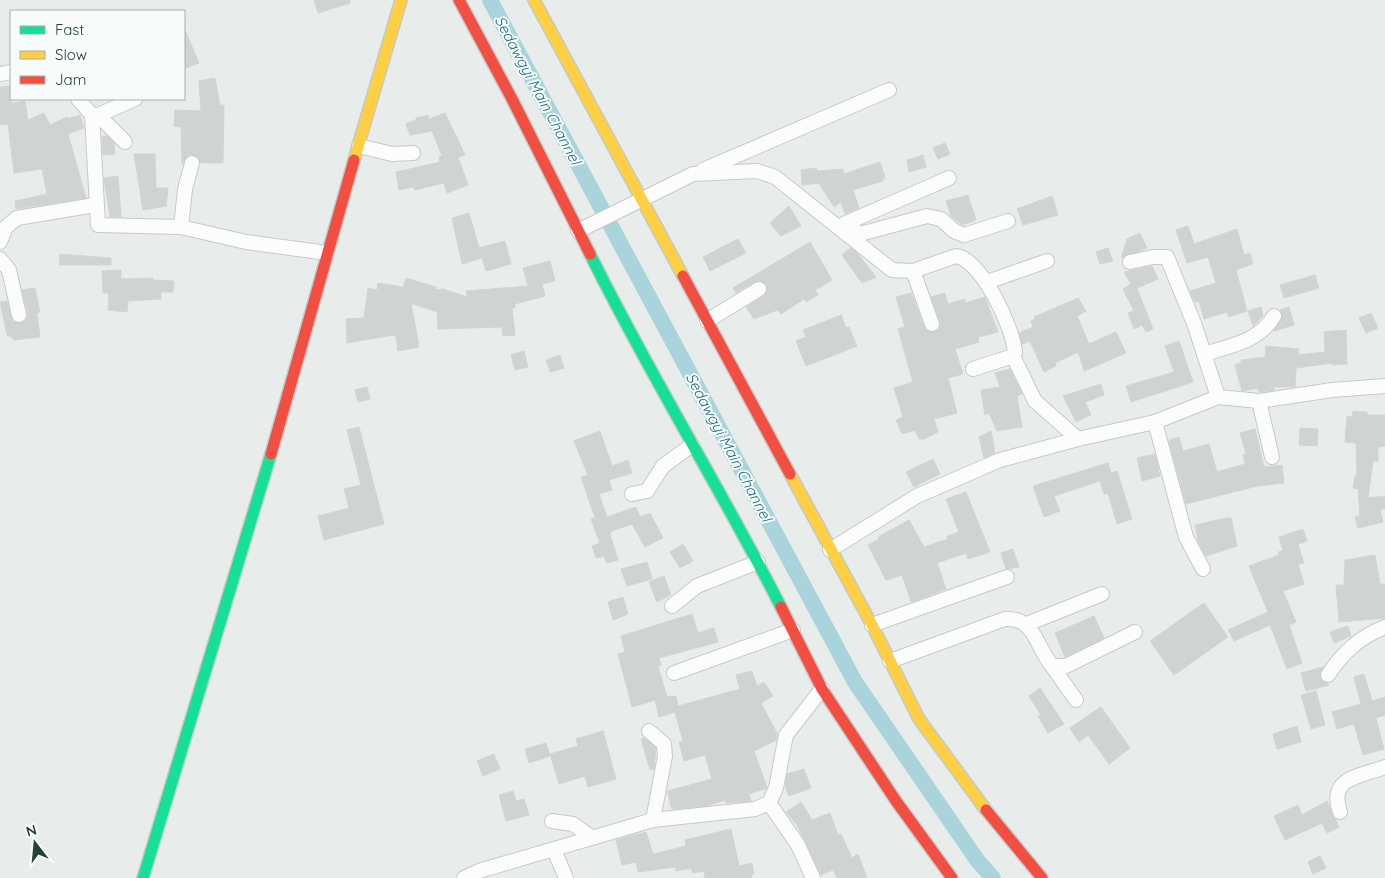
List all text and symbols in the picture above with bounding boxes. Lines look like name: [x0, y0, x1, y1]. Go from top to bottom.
legend: [10, 10, 185, 100]
water label: Sedawgyi Main Channel: [491, 12, 586, 169]
text: Fast: [55, 20, 84, 39]
text: Slow: [55, 45, 87, 64]
text: Jam: [55, 70, 86, 89]
water label: Sedawgyi Main Channel: [682, 369, 777, 526]
north arrow: [10, 818, 60, 868]
text: N: [24, 820, 39, 841]

